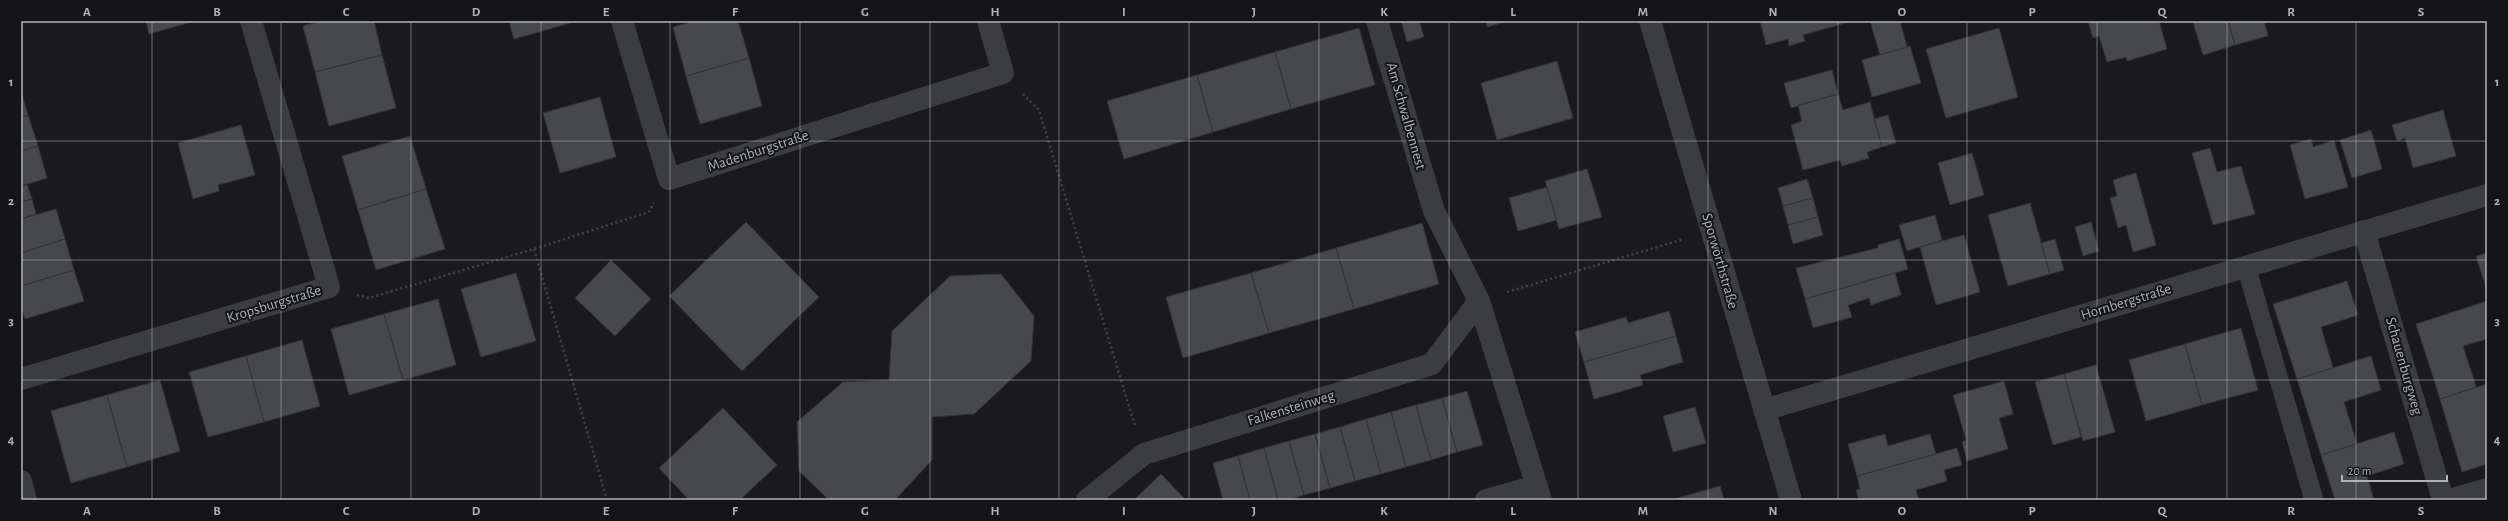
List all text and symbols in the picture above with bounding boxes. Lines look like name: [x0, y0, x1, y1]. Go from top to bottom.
text: A: [83, 6, 91, 19]
text: B: [213, 6, 221, 19]
text: C: [343, 6, 350, 19]
text: D: [472, 6, 481, 19]
text: E: [603, 6, 610, 19]
text: F: [732, 6, 739, 19]
text: G: [861, 6, 869, 19]
text: H: [990, 6, 1000, 19]
text: I: [1122, 6, 1126, 19]
text: J: [1252, 6, 1256, 19]
text: K: [1380, 6, 1388, 19]
text: L: [1510, 6, 1516, 19]
text: M: [1638, 6, 1648, 19]
text: N: [1768, 6, 1778, 19]
text: O: [1898, 6, 1907, 19]
text: P: [2028, 6, 2036, 19]
text: Q: [2158, 6, 2168, 19]
text: R: [2287, 6, 2295, 19]
text: S: [2418, 6, 2425, 19]
street label: Am Schwalbennest: [1384, 61, 1429, 172]
text: 1: [9, 76, 13, 89]
text: 1: [2495, 76, 2499, 89]
street label: Madenburgstraße: [705, 128, 811, 174]
text: 2: [8, 195, 14, 208]
text: 2: [2494, 195, 2500, 208]
street label: Sporwörthstraße: [1699, 212, 1741, 311]
street label: Hornbergstraße: [2079, 281, 2173, 323]
street label: Kropsburgstraße: [225, 282, 323, 325]
text: 3: [8, 315, 14, 328]
street label: Schauenburgweg: [2383, 315, 2425, 417]
text: 3: [2494, 315, 2500, 328]
street label: Falkensteinweg: [1246, 387, 1337, 428]
text: 4: [8, 434, 15, 447]
text: 4: [2494, 434, 2501, 447]
scale bar: [2342, 457, 2447, 483]
text: 20 m: [2348, 465, 2371, 477]
text: A: [83, 505, 91, 518]
text: B: [213, 505, 221, 518]
text: C: [343, 505, 350, 518]
text: D: [472, 505, 481, 518]
text: E: [603, 505, 610, 518]
text: F: [732, 505, 739, 518]
text: G: [861, 505, 869, 518]
text: H: [990, 505, 1000, 518]
text: I: [1122, 505, 1126, 518]
text: J: [1252, 505, 1256, 518]
text: K: [1380, 505, 1388, 518]
text: L: [1510, 505, 1516, 518]
text: M: [1638, 505, 1648, 518]
text: N: [1768, 505, 1778, 518]
text: O: [1898, 505, 1907, 518]
text: P: [2028, 505, 2036, 518]
text: Q: [2158, 505, 2168, 518]
text: R: [2287, 505, 2295, 518]
text: S: [2418, 505, 2425, 518]

